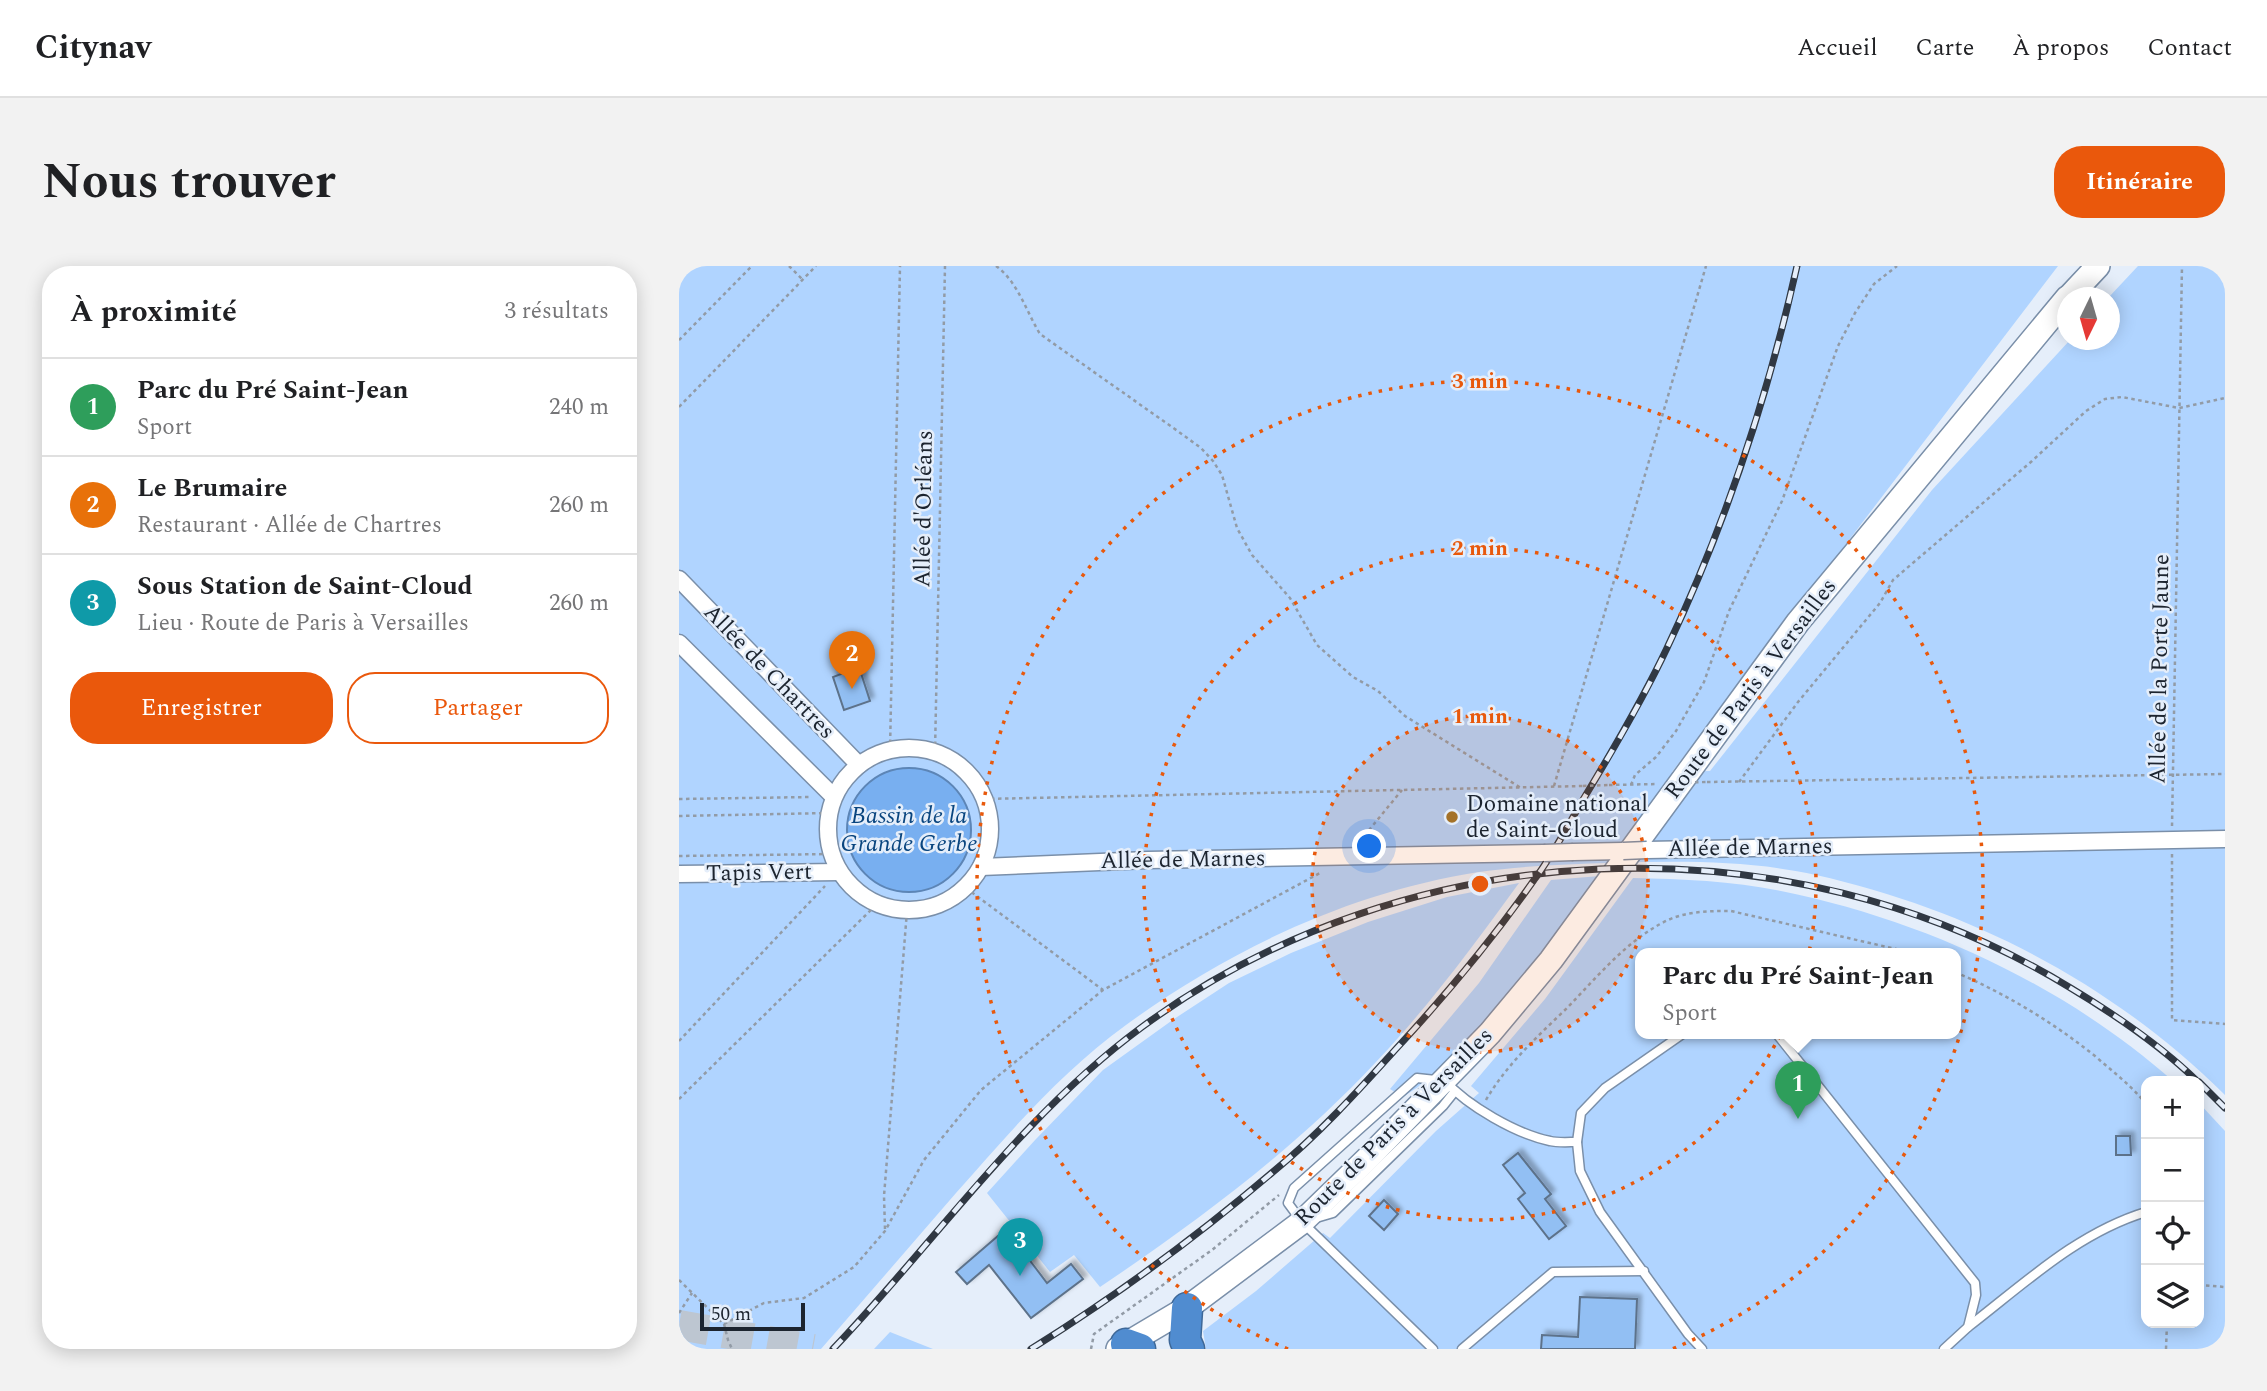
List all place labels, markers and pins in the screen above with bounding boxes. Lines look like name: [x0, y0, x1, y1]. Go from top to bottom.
pin: 2: [829, 631, 875, 689]
place label: Domaine national de Saint-Cloud: [1466, 787, 1648, 848]
marker: Domaine national de Saint-Cloud: [1444, 809, 1460, 825]
centre of rings: [1468, 872, 1492, 896]
pin: 1: [1775, 1061, 1821, 1119]
pin: 3: [997, 1218, 1043, 1276]

